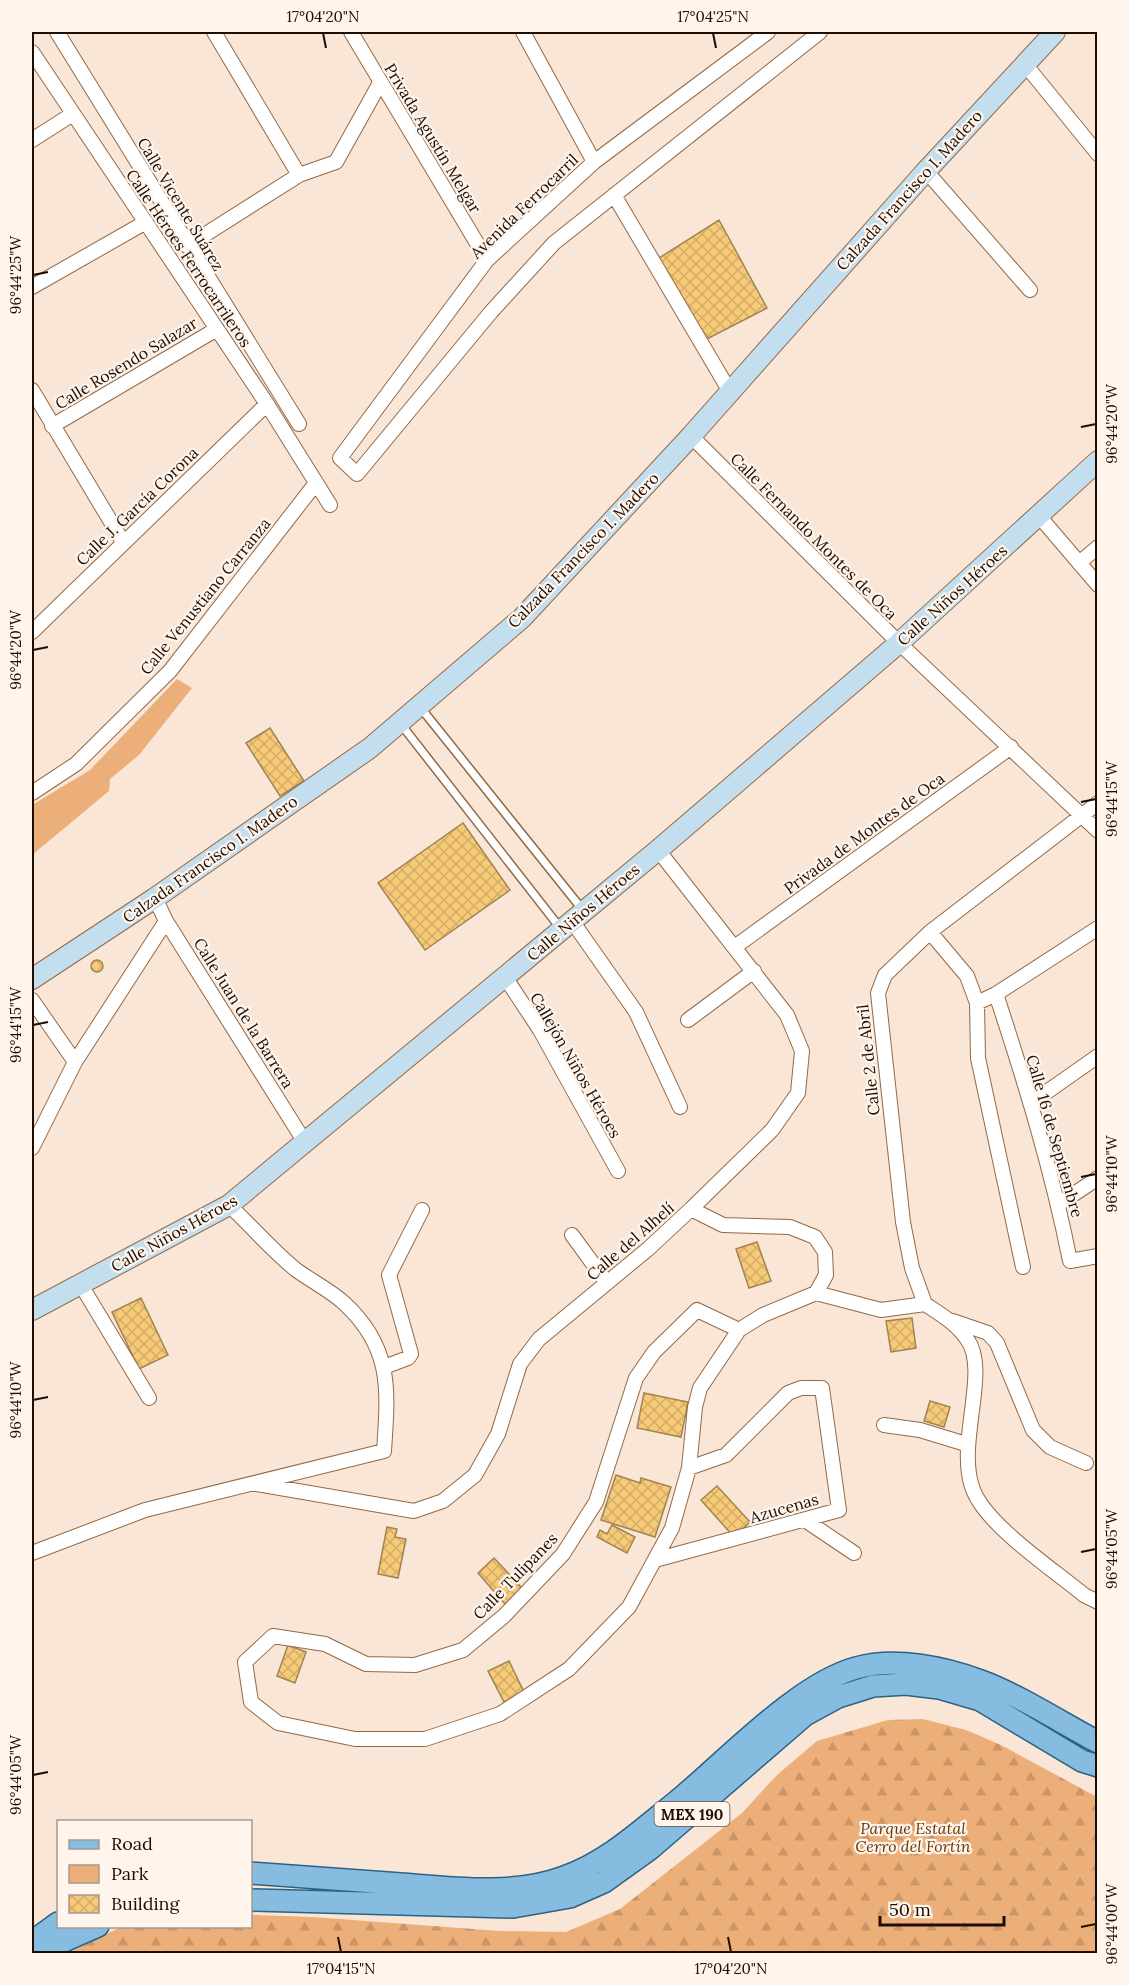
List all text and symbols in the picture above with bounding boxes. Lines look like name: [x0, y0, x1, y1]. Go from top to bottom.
text: 17°04'20"N: [287, 7, 359, 26]
text: 17°04'25"N: [677, 7, 749, 26]
street label: Privada Agustín Melgar: [380, 59, 486, 217]
street label: Calzada Francisco I. Madero: [832, 106, 986, 274]
street label: Calle Vicente Suárez: [133, 134, 229, 274]
street label: Avenida Ferrocarril: [465, 149, 582, 263]
street label: Calle Héroes Ferrocarrileros: [122, 165, 256, 351]
text: 96°44'25"W: [6, 235, 25, 314]
street label: Calle Rosendo Salazar: [51, 313, 201, 413]
text: 96°44'20"W: [1102, 383, 1121, 464]
street label: Calle J. García Corona: [72, 442, 202, 570]
street label: Calle Fernando Montes de Oca: [726, 448, 902, 624]
street label: Calzada Francisco I. Madero: [503, 468, 663, 632]
street label: Calle Venustiano Carranza: [136, 514, 274, 678]
street label: Calle Niños Héroes: [893, 540, 1011, 650]
text: 96°44'20"W: [6, 609, 25, 690]
text: 96°44'15"W: [1102, 760, 1121, 837]
street label: Privada de Montes de Oca: [780, 768, 948, 898]
street label: Calzada Francisco I. Madero: [119, 791, 301, 927]
street label: Calle Niños Héroes: [522, 859, 644, 965]
street label: Calle Juan de la Barrera: [189, 934, 299, 1092]
text: 96°44'15"W: [6, 986, 25, 1063]
street label: Callejón Niños Héroes: [526, 989, 626, 1141]
street label: Calle 2 de Abril: [852, 1004, 884, 1116]
street label: Calle 16 de Septiembre: [1022, 1052, 1088, 1220]
text: 96°44'10"W: [1102, 1134, 1121, 1213]
street label: Calle Niños Héroes: [107, 1190, 241, 1276]
street label: Calle del Alhelí: [582, 1198, 678, 1284]
text: 96°44'10"W: [6, 1360, 25, 1439]
street label: Azucenas: [746, 1489, 821, 1528]
text: 96°44'05"W: [1102, 1508, 1121, 1589]
street label: Calle Tulipanes: [469, 1528, 561, 1624]
text: 96°44'05"W: [6, 1734, 25, 1815]
road number: MEX 190: [654, 1802, 730, 1826]
park label: Parque Estatal Cerro del Fortín: [855, 1818, 971, 1856]
legend: [57, 1820, 252, 1928]
text: Road: [111, 1832, 153, 1855]
text: Park: [111, 1862, 149, 1885]
text: 96°44'00"W: [1102, 1882, 1121, 1964]
scale bar: [880, 1889, 1004, 1927]
text: Building: [111, 1892, 181, 1915]
text: 50 m: [889, 1898, 931, 1921]
text: 17°04'15"N: [306, 1959, 376, 1978]
text: 17°04'20"N: [695, 1959, 767, 1978]

